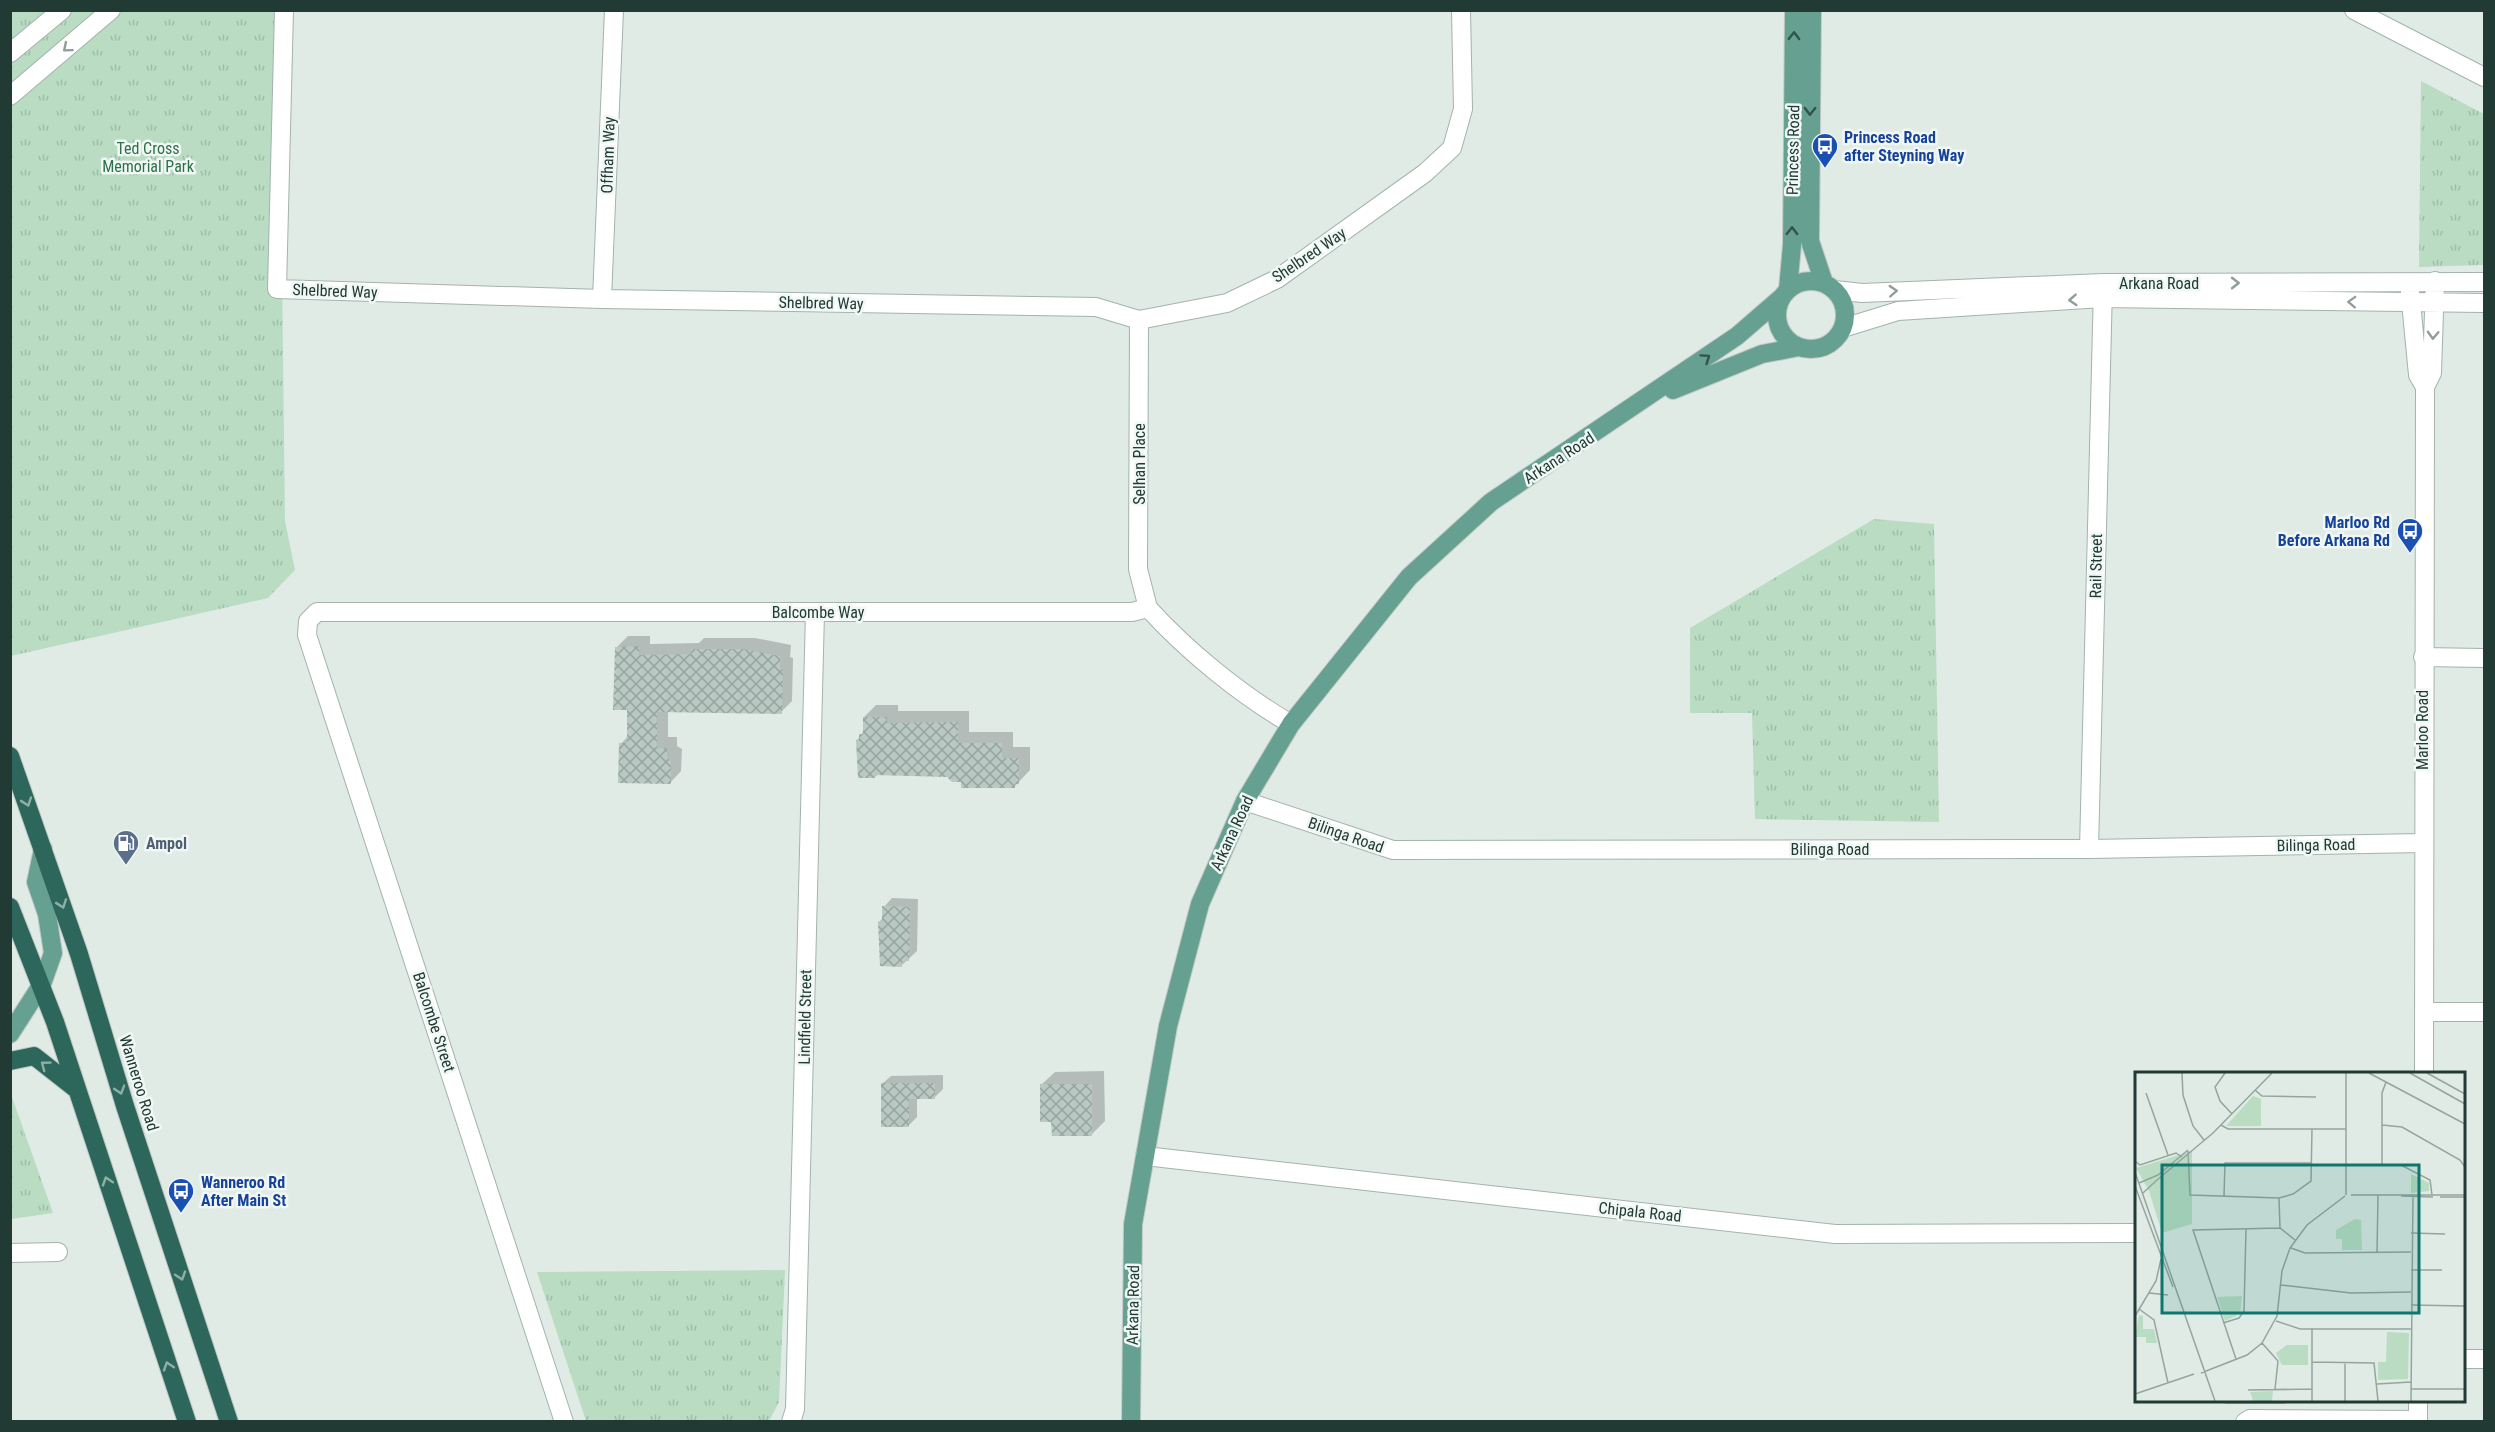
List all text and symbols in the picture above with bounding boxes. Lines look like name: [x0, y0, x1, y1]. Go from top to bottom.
one-way arrow: [1788, 32, 1800, 41]
one-way arrow: [63, 41, 74, 52]
street label: Princess Road: [1783, 105, 1803, 195]
one-way arrow: [1804, 106, 1816, 115]
street label: Offham Way: [597, 116, 619, 194]
place label: Princess Road after Steyning Way: [1844, 128, 1964, 165]
bus stop icon: Princess Road after Steyning Way: [1810, 131, 1840, 169]
park label: Ted Cross Memorial Park: [102, 139, 195, 176]
street label: Shelbred Way: [1268, 223, 1350, 287]
one-way arrow: [1786, 227, 1798, 236]
street label: Arkana Road: [2119, 274, 2199, 293]
one-way arrow: [2230, 277, 2239, 289]
street label: Shelbred Way: [292, 280, 378, 302]
one-way arrow: [1889, 284, 1898, 297]
street label: Shelbred Way: [778, 293, 864, 313]
one-way arrow: [2068, 294, 2077, 307]
one-way arrow: [2347, 295, 2356, 308]
one-way arrow: [2427, 330, 2440, 339]
one-way arrow: [1700, 354, 1711, 365]
street label: Selhan Place: [1130, 423, 1149, 505]
street label: Arkana Road: [1520, 428, 1598, 488]
place label: Marloo Rd Before Arkana Rd: [2278, 513, 2390, 550]
bus stop icon: Marloo Rd Before Arkana Rd: [2395, 516, 2425, 554]
street label: Rail Street: [2086, 533, 2106, 598]
street label: Balcombe Way: [772, 603, 865, 622]
street label: Marloo Road: [2413, 690, 2432, 770]
street label: Arkana Road: [1206, 793, 1258, 873]
one-way arrow: [19, 796, 32, 807]
street label: Bilinga Road: [1306, 813, 1386, 857]
fuel station icon: Ampol: [111, 828, 141, 866]
place label: Ampol: [146, 834, 187, 853]
street label: Bilinga Road: [2276, 835, 2356, 855]
street label: Bilinga Road: [1791, 840, 1869, 859]
one-way arrow: [55, 898, 68, 909]
street label: Lindfield Street: [795, 969, 815, 1065]
street label: Balcombe Street: [409, 970, 459, 1075]
street label: Wanneroo Road: [115, 1033, 163, 1133]
one-way arrow: [41, 1062, 52, 1073]
inset map: [2135, 1072, 2465, 1402]
one-way arrow: [113, 1084, 125, 1095]
place label: Wanneroo Rd After Main St: [201, 1173, 286, 1210]
one-way arrow: [102, 1176, 114, 1187]
bus stop icon: Wanneroo Rd After Main St: [166, 1176, 196, 1214]
street label: Chipala Road: [1598, 1198, 1682, 1226]
street label: Arkana Road: [1123, 1265, 1143, 1345]
one-way arrow: [174, 1270, 186, 1281]
one-way arrow: [163, 1361, 176, 1372]

